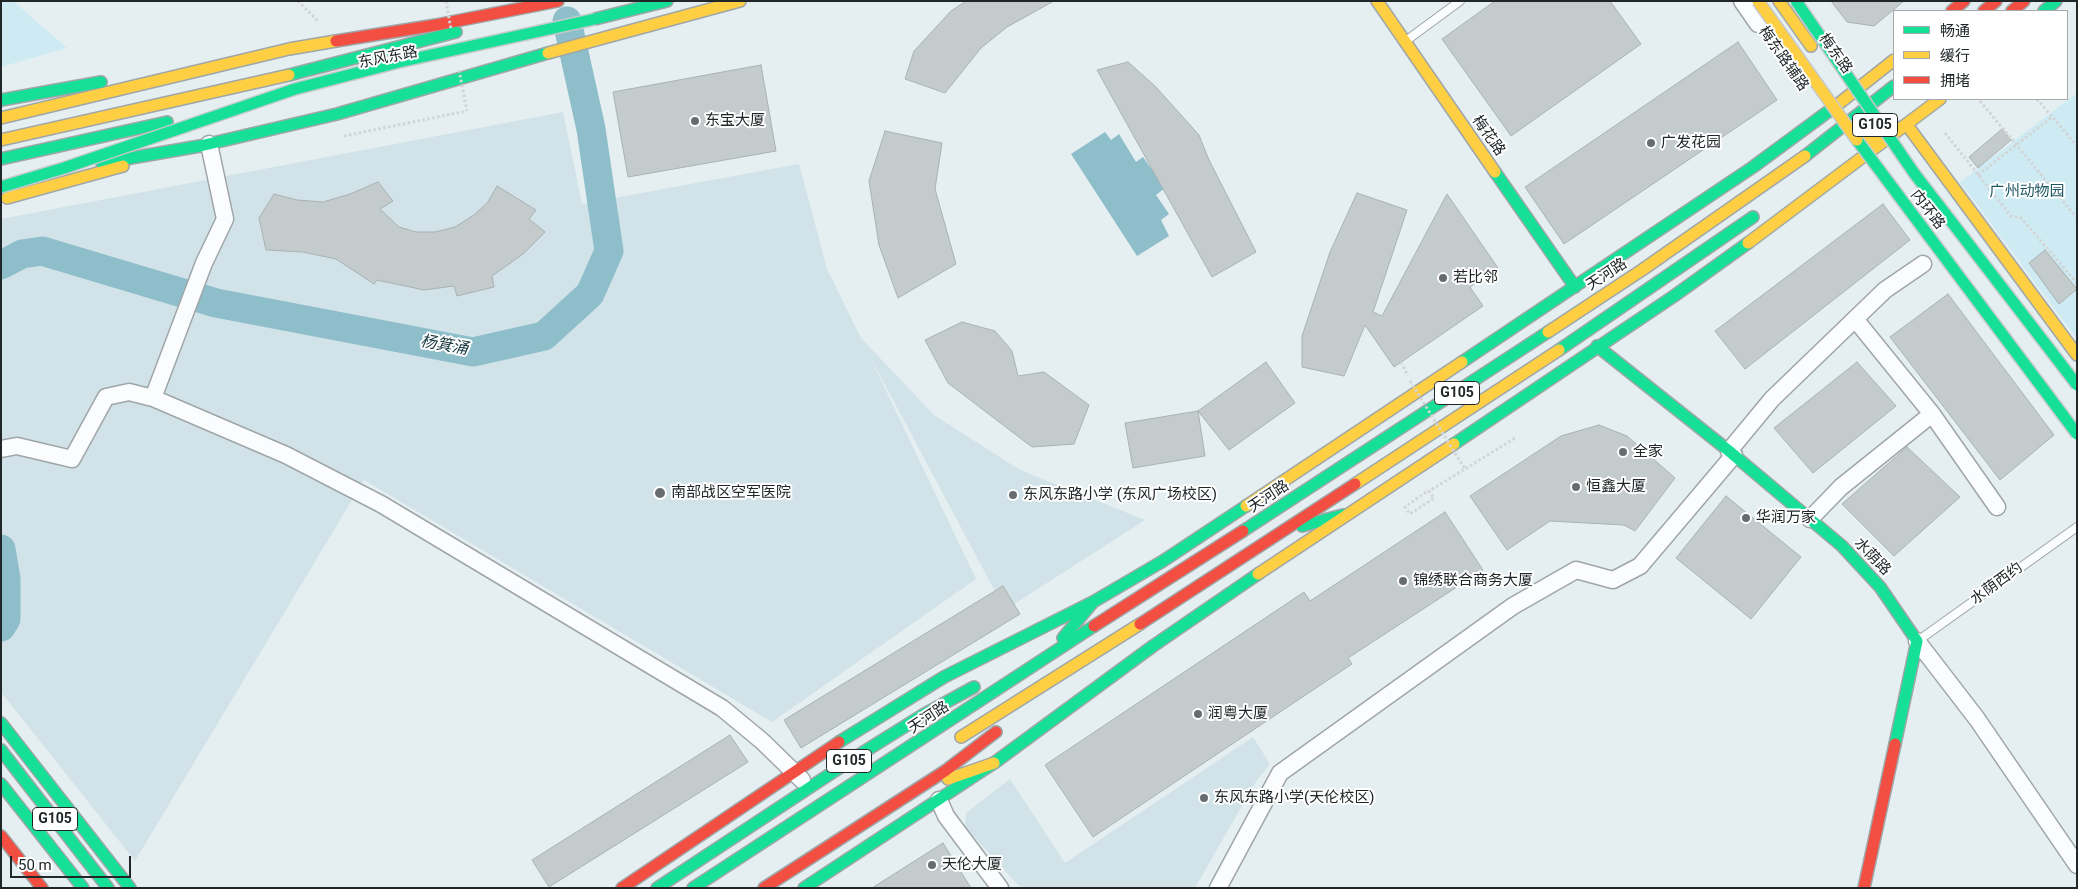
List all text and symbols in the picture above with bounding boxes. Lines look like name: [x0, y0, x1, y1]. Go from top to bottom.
legend: [1893, 10, 2068, 100]
text: 畅通: [1940, 22, 1970, 40]
street label: 梅东路辅路: [1754, 23, 1812, 95]
street label: 梅东路: [1814, 31, 1856, 77]
street label: 东风东路: [357, 43, 419, 73]
text: 缓行: [1940, 47, 1970, 65]
text: 拥堵: [1940, 72, 1970, 90]
place label: 东宝大厦: [705, 112, 765, 130]
street label: 梅花路: [1468, 112, 1508, 160]
road number: G105: [1852, 114, 1898, 136]
marker: 东宝大厦: [689, 115, 701, 127]
place label: 广发花园: [1661, 134, 1721, 152]
marker: 广发花园: [1645, 137, 1657, 149]
park label: 广州动物园: [1990, 183, 2064, 201]
street label: 内环路: [1906, 187, 1948, 233]
street label: 天河路: [1583, 255, 1631, 295]
place label: 若比邻: [1453, 269, 1498, 287]
marker: 若比邻: [1437, 272, 1449, 284]
water label: 杨箕涌: [419, 332, 469, 360]
road number: G105: [1434, 382, 1480, 404]
place label: 全家: [1633, 443, 1663, 461]
marker: 全家: [1617, 446, 1629, 458]
street label: 天河路: [1245, 477, 1293, 517]
place label: 恒鑫大厦: [1586, 478, 1646, 496]
marker: 恒鑫大厦: [1570, 481, 1582, 493]
place label: 南部战区空军医院: [671, 484, 791, 502]
marker: 南部战区空军医院: [653, 486, 667, 500]
place label: 东风东路小学 (东风广场校区): [1023, 486, 1217, 504]
marker: 东风东路小学 (东风广场校区): [1007, 489, 1019, 501]
place label: 华润万家: [1756, 509, 1816, 527]
marker: 华润万家: [1740, 512, 1752, 524]
street label: 水荫路: [1850, 535, 1894, 579]
street label: 水荫西约: [1967, 559, 2027, 609]
place label: 锦绣联合商务大厦: [1413, 572, 1533, 590]
marker: 锦绣联合商务大厦: [1397, 575, 1409, 587]
street label: 天河路: [905, 698, 953, 738]
place label: 润粤大厦: [1208, 705, 1268, 723]
marker: 润粤大厦: [1192, 708, 1204, 720]
road number: G105: [826, 749, 872, 772]
place label: 东风东路小学(天伦校区): [1214, 789, 1374, 807]
marker: 东风东路小学(天伦校区): [1198, 792, 1210, 804]
road number: G105: [32, 808, 78, 831]
scale bar: [12, 846, 134, 878]
text: 50 m: [18, 856, 52, 874]
place label: 天伦大厦: [942, 856, 1002, 874]
marker: 天伦大厦: [926, 859, 938, 871]

